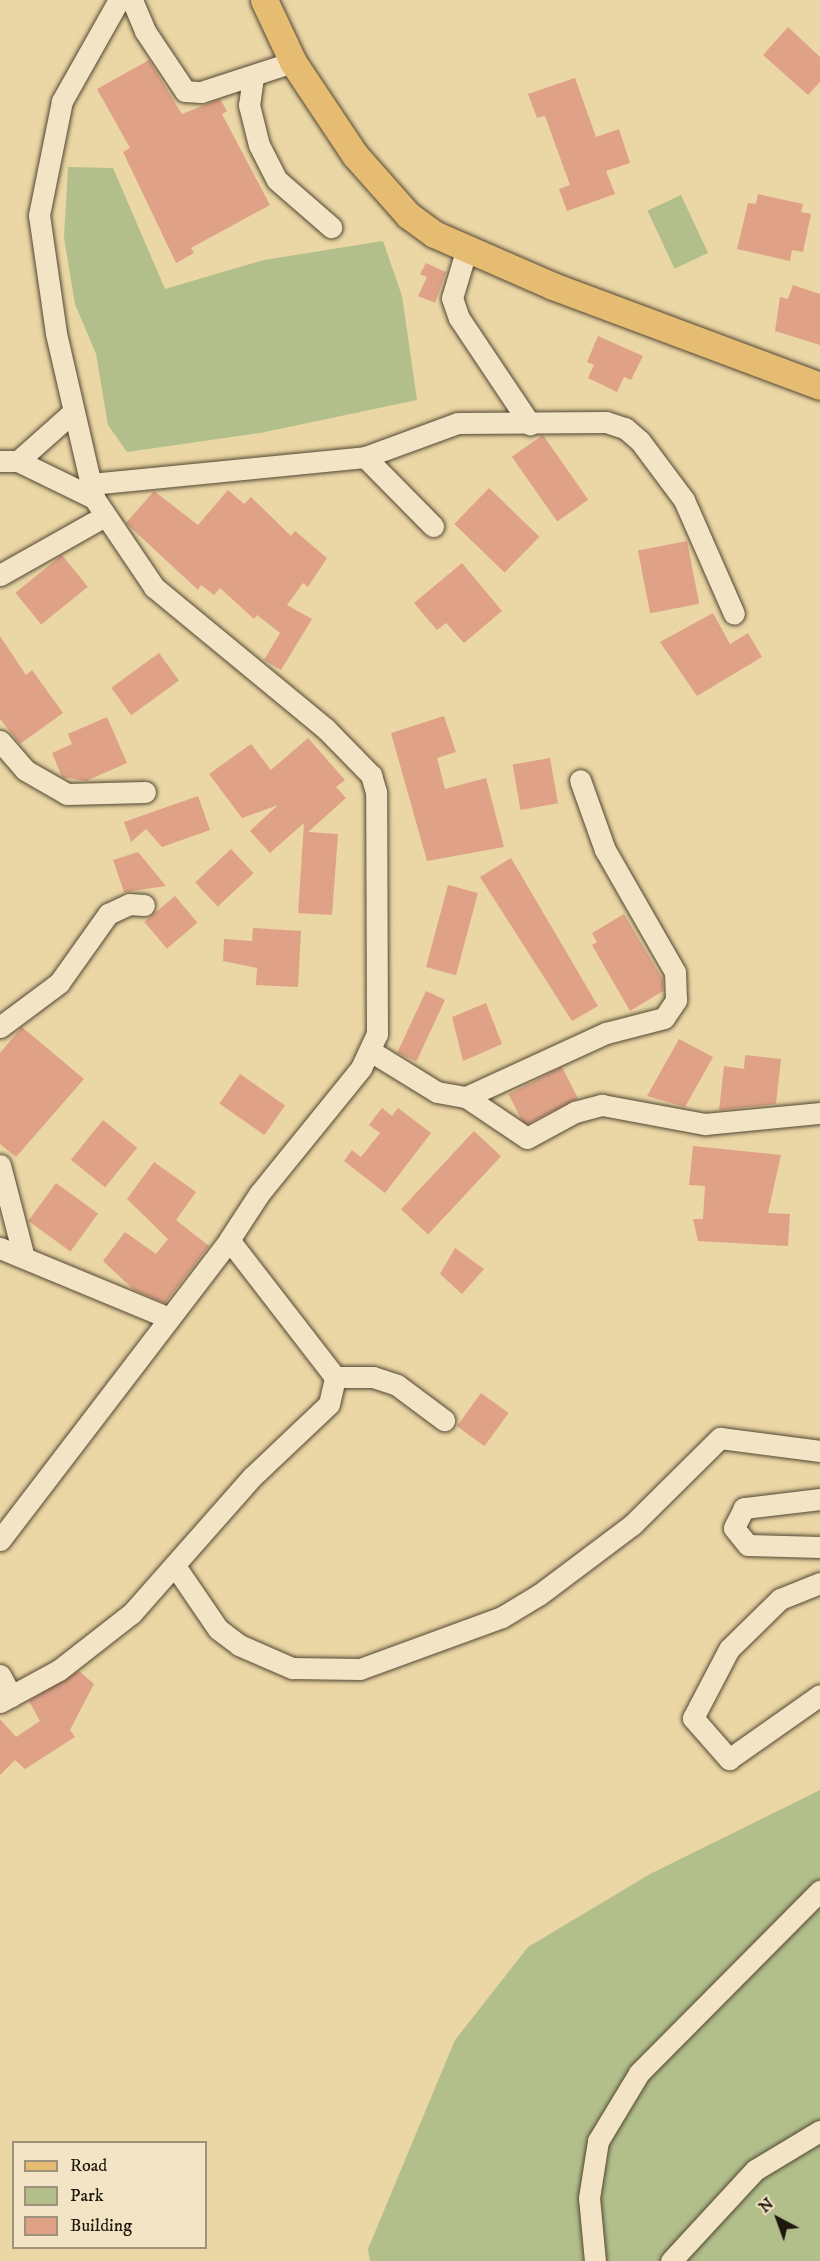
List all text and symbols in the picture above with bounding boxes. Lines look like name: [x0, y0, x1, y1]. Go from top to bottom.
legend: [12, 2141, 207, 2249]
text: Road: [70, 2155, 107, 2177]
text: Park: [70, 2185, 104, 2207]
north arrow: [748, 2189, 808, 2249]
text: N: [755, 2194, 778, 2217]
text: Building: [70, 2215, 132, 2237]

